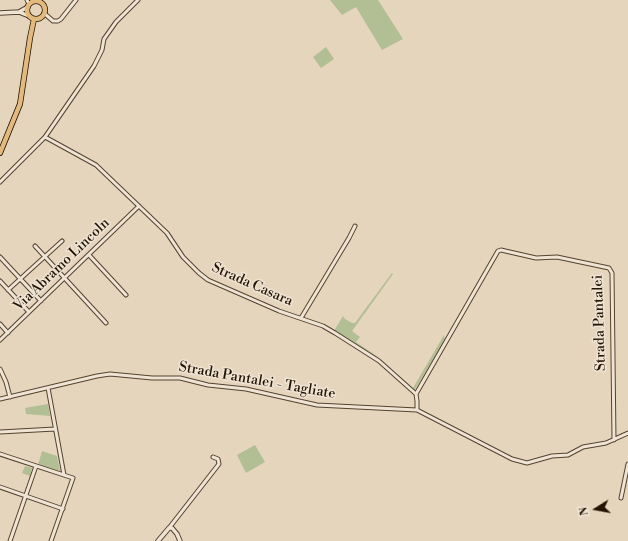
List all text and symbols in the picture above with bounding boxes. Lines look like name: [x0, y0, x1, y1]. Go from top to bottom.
street label: Via Abramo Lincoln: [11, 215, 113, 315]
street label: Strada Casara: [209, 260, 295, 310]
street label: Strada Pantalei: [590, 275, 610, 371]
street label: Strada Pantalei - Tagliate: [177, 359, 337, 403]
north arrow: [576, 489, 616, 529]
text: N: [577, 506, 592, 517]

